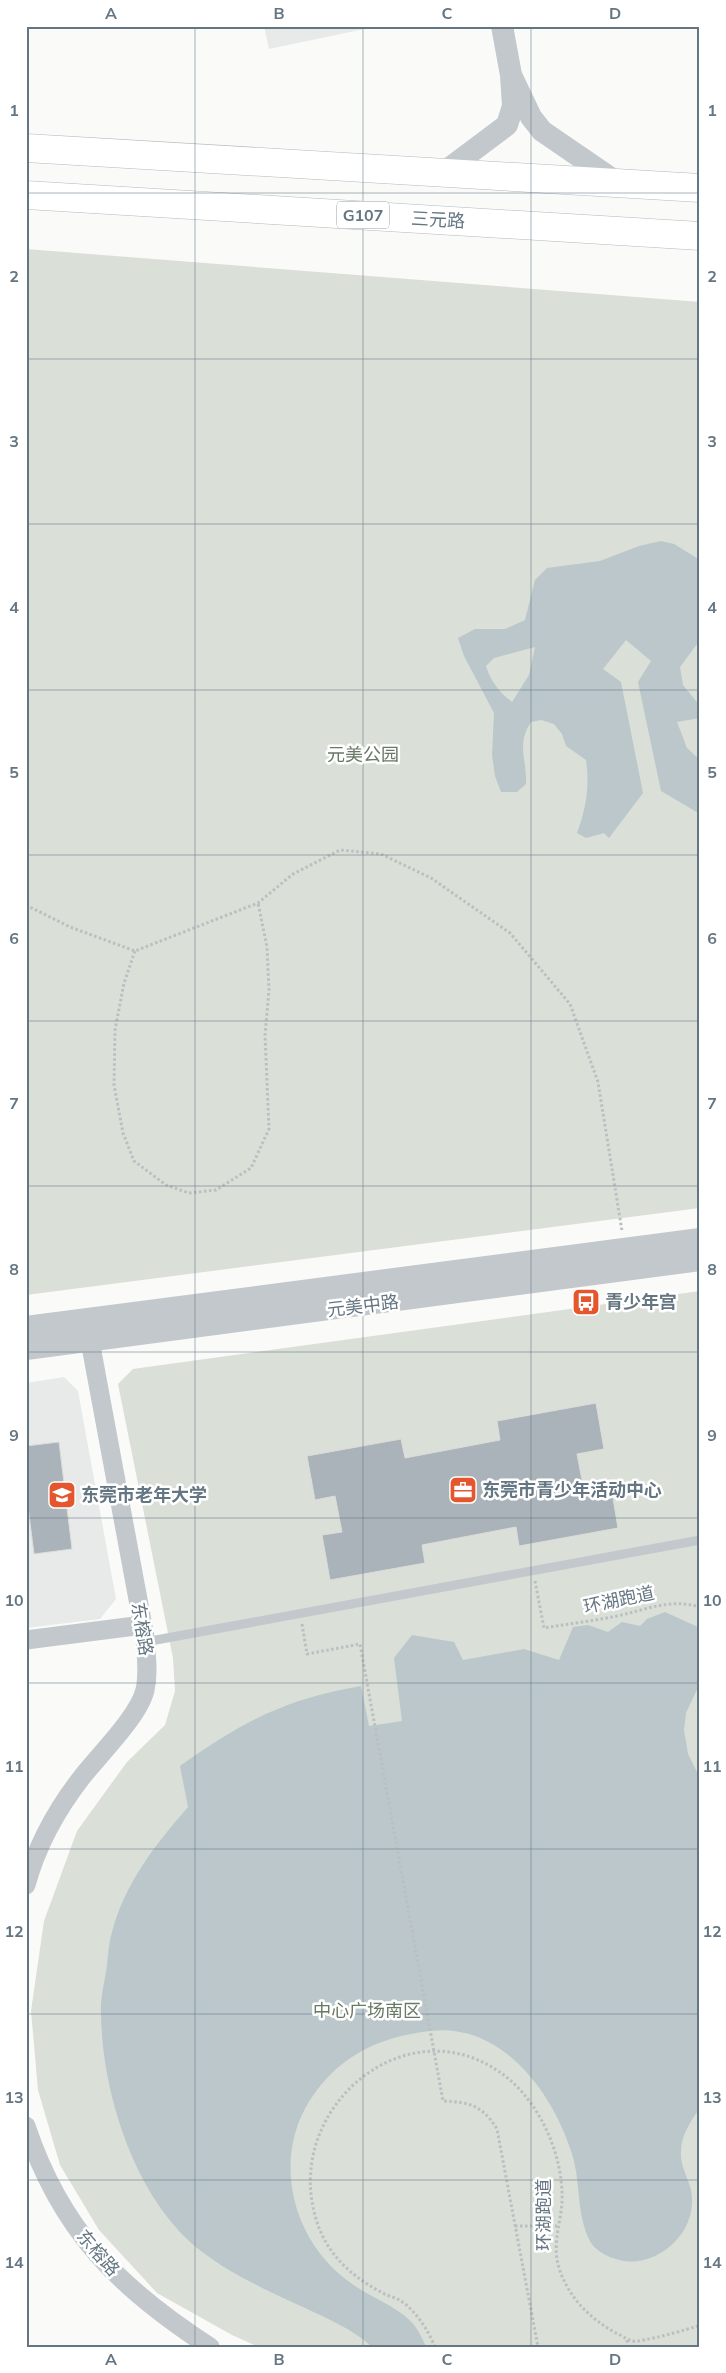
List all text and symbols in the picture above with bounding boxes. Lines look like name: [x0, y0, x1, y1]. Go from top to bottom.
text: A: [105, 3, 117, 23]
text: B: [273, 3, 285, 23]
text: C: [442, 3, 453, 23]
text: D: [609, 3, 621, 23]
text: 1: [9, 100, 19, 120]
text: 1: [707, 100, 717, 120]
road number: G107: [337, 202, 389, 228]
street label: 三元路: [410, 207, 466, 232]
text: 2: [9, 266, 19, 286]
text: 2: [707, 266, 717, 286]
text: 3: [9, 431, 19, 451]
text: 3: [707, 431, 717, 451]
text: 4: [9, 597, 19, 617]
text: 4: [707, 597, 717, 617]
park label: 元美公园: [327, 743, 399, 766]
text: 5: [9, 762, 19, 782]
text: 5: [707, 762, 717, 782]
text: 6: [9, 928, 19, 948]
text: 6: [707, 928, 717, 948]
text: 7: [9, 1093, 19, 1113]
text: 7: [707, 1093, 717, 1113]
text: 8: [9, 1259, 19, 1279]
text: 8: [707, 1259, 717, 1279]
bus stop icon: 青少年宫: [571, 1287, 601, 1317]
street label: 元美中路: [326, 1290, 400, 1321]
place label: 青少年宫: [605, 1290, 677, 1313]
text: 9: [9, 1425, 19, 1445]
text: 9: [707, 1425, 717, 1445]
office icon: 东莞市青少年活动中心: [448, 1475, 478, 1505]
place label: 东莞市青少年活动中心: [482, 1478, 662, 1501]
school or university icon: 东莞市老年大学: [47, 1480, 77, 1510]
place label: 东莞市老年大学: [81, 1483, 207, 1506]
street label: 环湖跑道: [581, 1581, 657, 1618]
text: 10: [4, 1590, 24, 1610]
text: 10: [702, 1590, 722, 1610]
street label: 东榕路: [127, 1600, 158, 1657]
text: 11: [4, 1756, 24, 1776]
text: 11: [702, 1756, 722, 1776]
text: 12: [4, 1921, 24, 1941]
text: 12: [702, 1921, 722, 1941]
park label: 中心广场南区: [313, 1999, 421, 2022]
text: 13: [4, 2087, 24, 2107]
text: 13: [702, 2087, 722, 2107]
street label: 环湖跑道: [532, 2179, 555, 2251]
street label: 东榕路: [72, 2225, 125, 2281]
text: 14: [4, 2252, 24, 2272]
text: 14: [702, 2252, 722, 2272]
text: A: [105, 2349, 117, 2369]
text: B: [273, 2349, 285, 2369]
text: C: [442, 2349, 453, 2369]
text: D: [609, 2349, 621, 2369]

